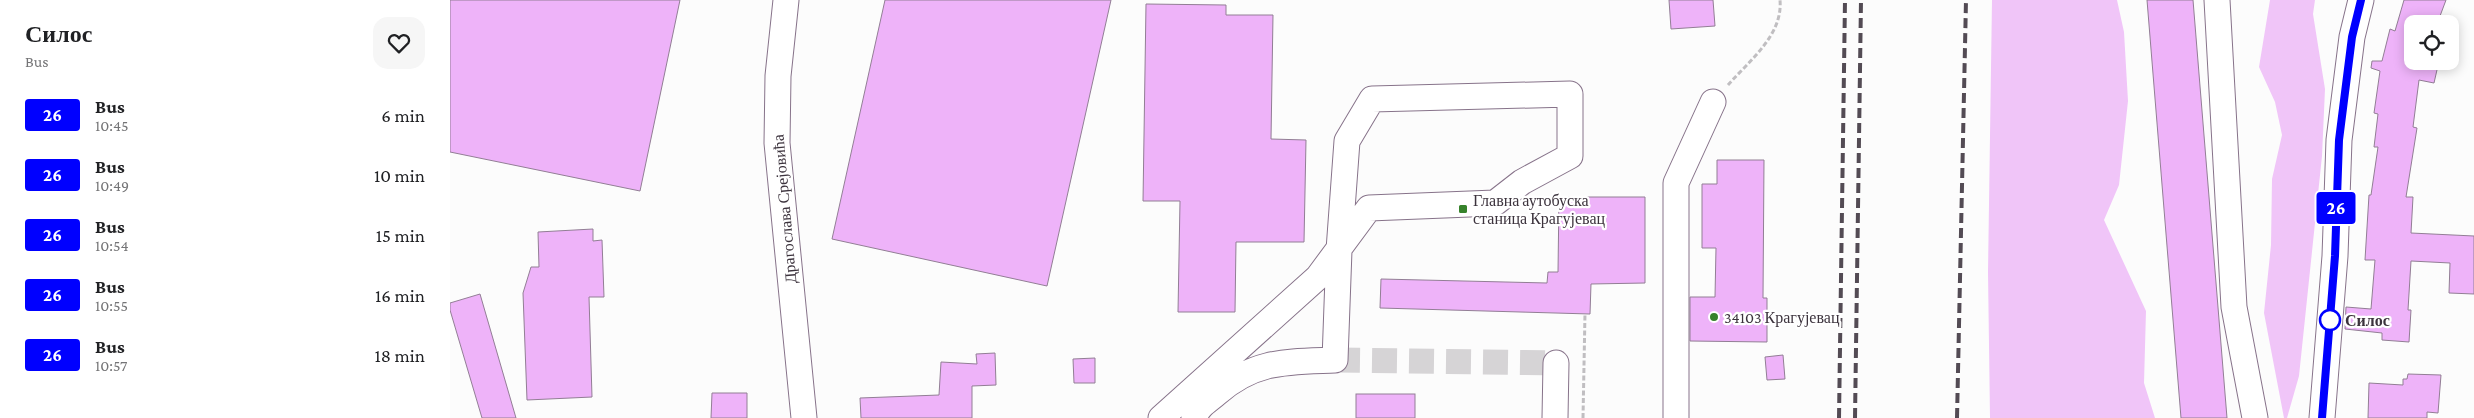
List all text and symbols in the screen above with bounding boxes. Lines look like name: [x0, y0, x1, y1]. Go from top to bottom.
map controls: [2404, 15, 2459, 70]
button: locate: [2404, 15, 2459, 70]
button: heart: [373, 17, 425, 69]
text: Силос: [25, 20, 92, 47]
text: Bus: [25, 53, 49, 70]
text: Bus: [95, 96, 125, 117]
text: 26: [43, 105, 62, 125]
text: 6 min: [381, 105, 425, 126]
text: 10:45: [95, 117, 129, 134]
street label: Драгослава Срејовића: [770, 134, 800, 284]
text: Bus: [95, 156, 125, 177]
text: 26: [43, 165, 62, 185]
text: 10 min: [374, 165, 425, 186]
text: 10:49: [95, 177, 129, 194]
place label: Главна аутобуска станица Крагујевац: [1473, 192, 1606, 228]
line badge: 26: [2314, 192, 2358, 224]
text: 26: [2326, 198, 2346, 218]
marker: Главна аутобуска станица Крагујевац: [1457, 203, 1469, 215]
text: Bus: [95, 216, 125, 237]
text: 26: [43, 225, 62, 245]
text: 15 min: [376, 225, 425, 246]
text: 10:54: [95, 237, 129, 254]
text: Bus: [95, 276, 125, 297]
text: 26: [43, 285, 62, 305]
text: 16 min: [375, 285, 425, 306]
text: 10:55: [95, 297, 128, 314]
place label: 34103 Крагујевац: [1724, 309, 1840, 327]
marker: Силос: [2319, 309, 2341, 331]
marker: 34103 Крагујевац: [1708, 311, 1720, 323]
place label: Силос: [2345, 312, 2390, 329]
text: Bus: [95, 336, 125, 357]
text: 26: [43, 345, 62, 365]
text: 18 min: [374, 345, 425, 366]
text: 10:57: [95, 357, 127, 374]

